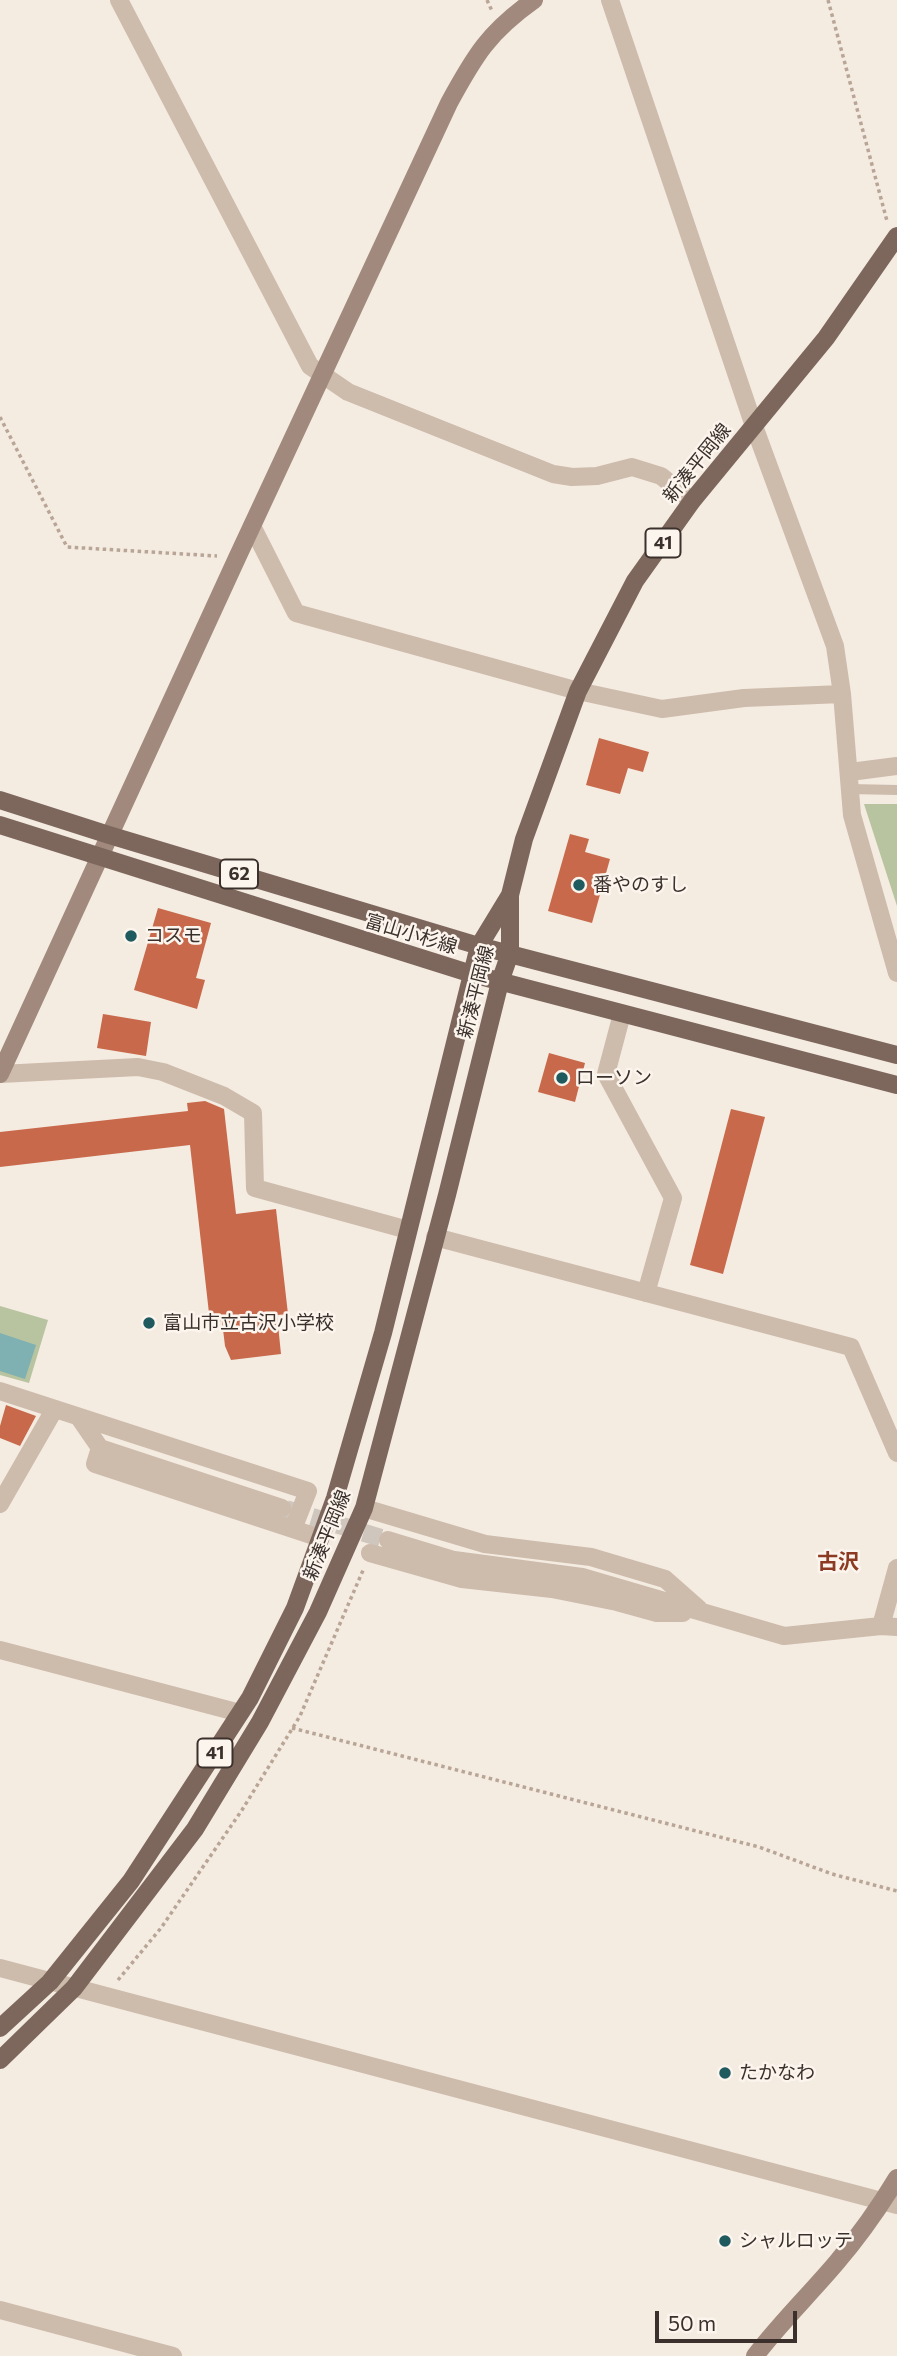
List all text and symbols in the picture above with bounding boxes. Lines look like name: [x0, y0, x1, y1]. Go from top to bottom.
street label: 新湊平岡線: [658, 419, 736, 507]
road number: 41: [646, 528, 680, 558]
road number: 62: [220, 860, 258, 888]
place label: 番やのすし: [593, 874, 688, 896]
marker: 番やのすし: [571, 877, 587, 893]
street label: 富山小杉線: [362, 909, 460, 959]
place label: コスモ: [145, 925, 202, 947]
marker: コスモ: [123, 928, 139, 944]
street label: 新湊平岡線: [453, 943, 499, 1041]
place label: ローソン: [576, 1067, 652, 1089]
marker: ローソン: [554, 1070, 570, 1086]
place label: 富山市立古沢小学校: [163, 1312, 334, 1334]
marker: 富山市立古沢小学校: [141, 1315, 157, 1331]
street label: 新湊平岡線: [299, 1487, 355, 1583]
district label: 古沢: [817, 1549, 859, 1575]
road number: 41: [198, 1738, 232, 1768]
place label: たかなわ: [739, 2062, 815, 2084]
marker: たかなわ: [717, 2065, 733, 2081]
place label: シャルロッテ: [739, 2230, 853, 2252]
marker: シャルロッテ: [717, 2233, 733, 2249]
scale bar: [659, 2296, 801, 2340]
text: 50 m: [668, 2310, 716, 2335]

